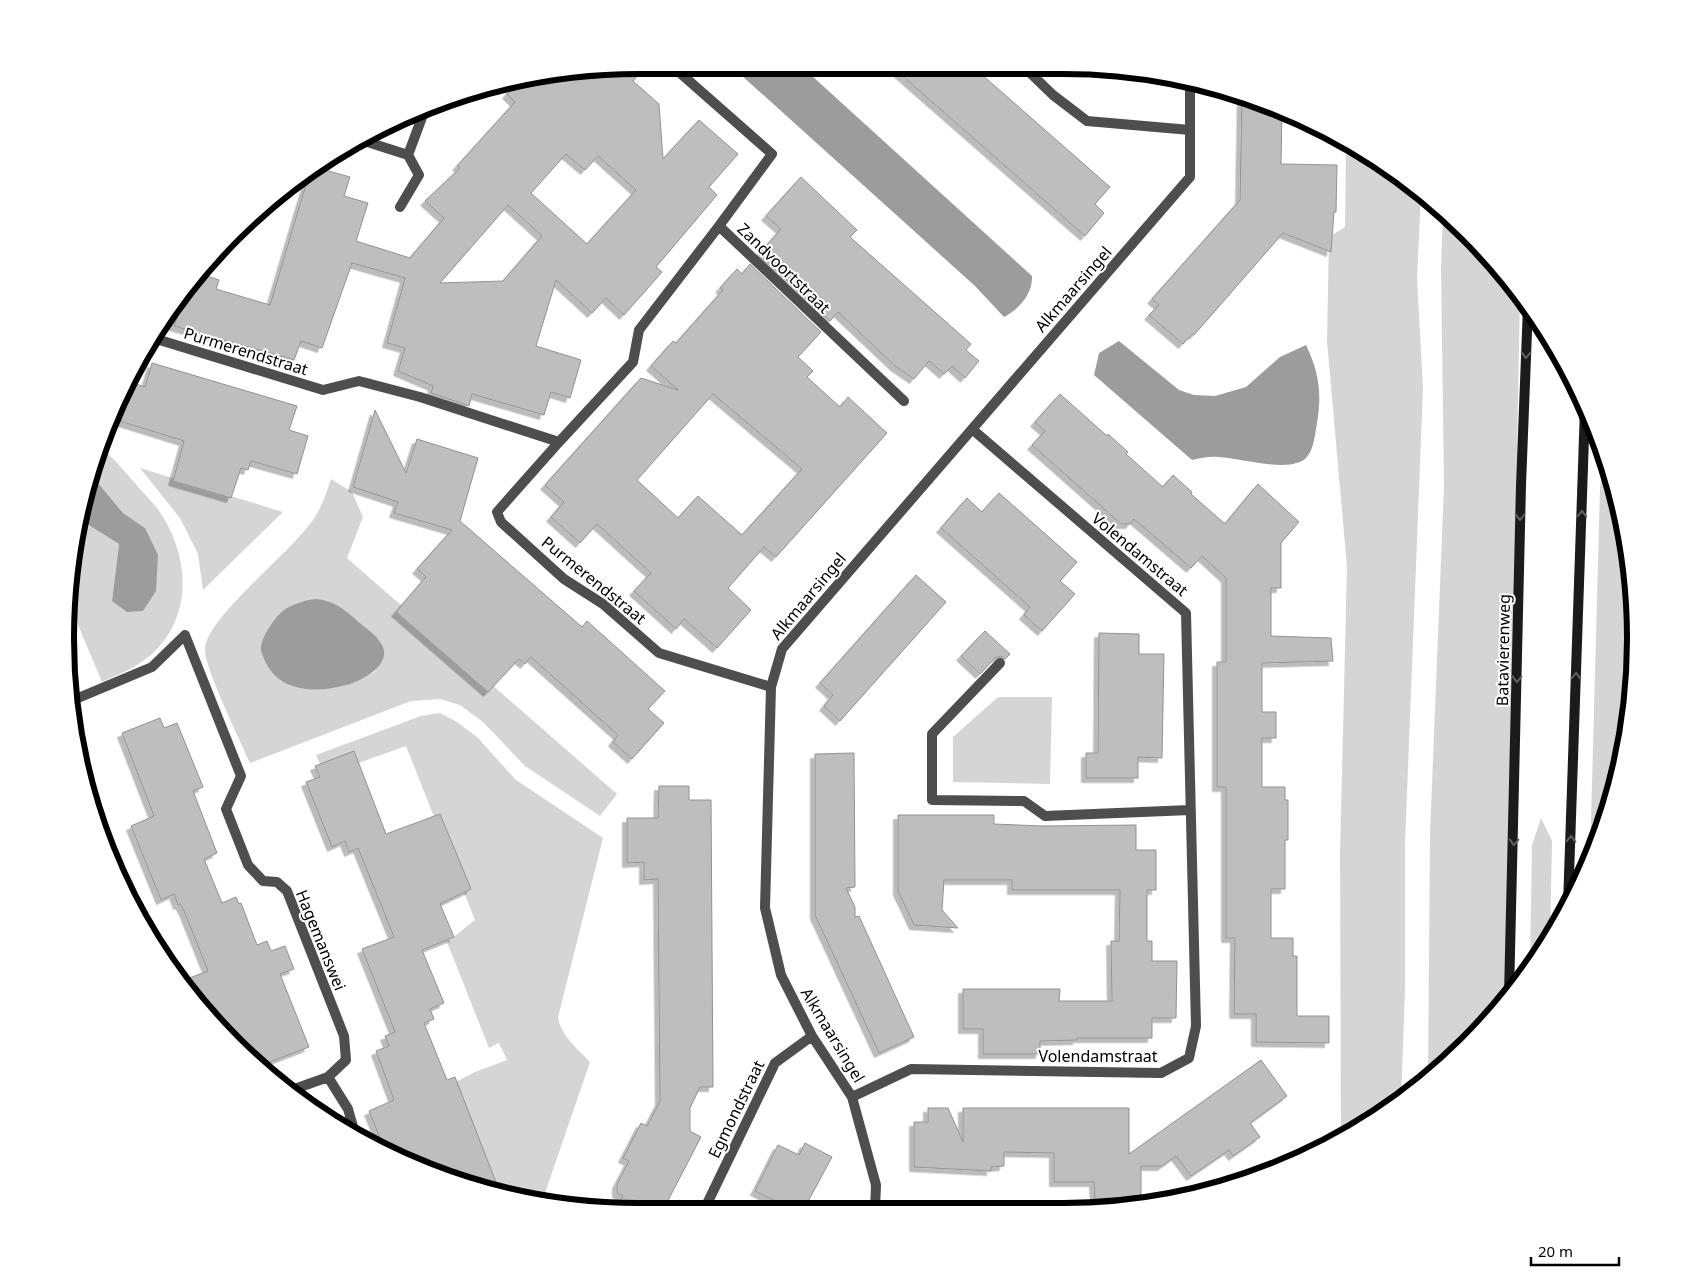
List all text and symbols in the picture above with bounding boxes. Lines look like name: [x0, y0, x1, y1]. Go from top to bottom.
street label: Zandvoortstraat: [733, 218, 835, 318]
street label: Alkmaarsingel: [1030, 241, 1116, 337]
street label: Purmerendstraat: [181, 322, 311, 380]
one-way arrow: [1521, 351, 1531, 359]
street label: Volendamstraat: [1087, 507, 1193, 601]
one-way arrow: [1576, 509, 1587, 517]
one-way arrow: [1515, 514, 1525, 521]
street label: Purmerendstraat: [537, 531, 651, 629]
street label: Alkmaarsingel: [765, 548, 851, 644]
street label: Batavierenweg: [1491, 594, 1515, 706]
one-way arrow: [1571, 672, 1582, 680]
one-way arrow: [1512, 676, 1523, 684]
one-way arrow: [1565, 834, 1576, 842]
one-way arrow: [1509, 838, 1519, 846]
street label: Hagemanswei: [291, 886, 351, 994]
street label: Alkmaarsingel: [796, 983, 870, 1087]
street label: Volendamstraat: [1038, 1045, 1158, 1067]
street label: Egmondstraat: [703, 1056, 769, 1162]
scale bar: [1531, 1234, 1618, 1266]
text: 20 m: [1538, 1241, 1573, 1261]

